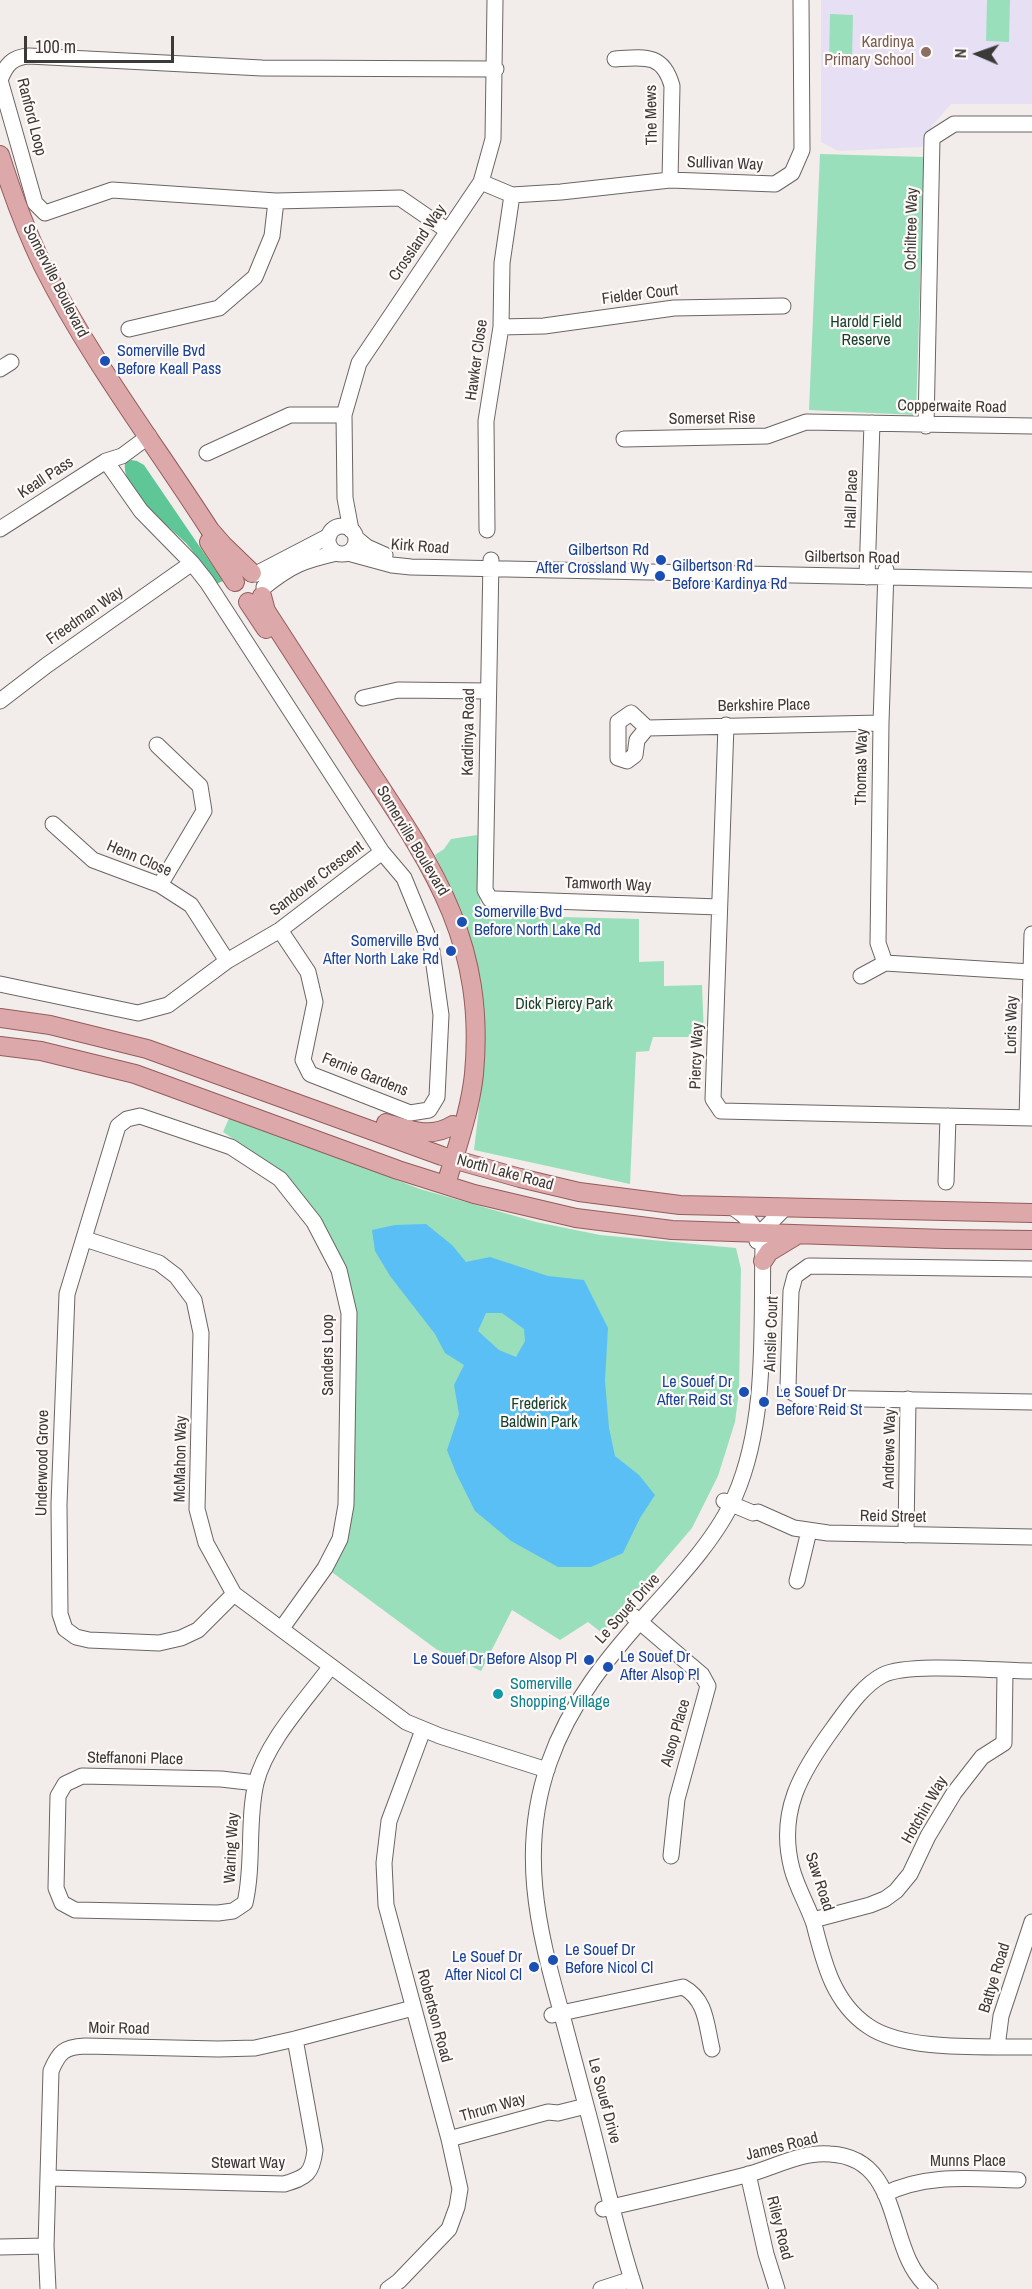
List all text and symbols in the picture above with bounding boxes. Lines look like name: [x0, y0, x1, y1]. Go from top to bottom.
scale bar: [27, 24, 177, 62]
north arrow: [948, 24, 1008, 84]
place label: Kardinya Primary School: [824, 33, 914, 71]
text: 100 m: [35, 34, 76, 59]
marker: Kardinya Primary School: [919, 45, 933, 59]
text: N: [949, 48, 971, 59]
street label: Ranford Loop: [12, 76, 50, 158]
street label: The Mews: [642, 85, 662, 145]
street label: Sullivan Way: [687, 153, 763, 175]
street label: Ochiltree Way: [902, 188, 922, 270]
street label: Crossland Way: [385, 201, 451, 285]
street label: Somerville Boulevard: [18, 221, 92, 341]
street label: Fielder Court: [601, 281, 679, 309]
park label: Harold Field Reserve: [830, 313, 902, 351]
street label: Hawker Close: [462, 318, 492, 402]
place label: Somerville Bvd Before Keall Pass: [117, 342, 221, 380]
marker: Somerville Bvd Before Keall Pass: [98, 354, 112, 368]
street label: Copperwaite Road: [897, 396, 1007, 418]
street label: Somerset Rise: [668, 409, 756, 429]
street label: Keall Pass: [15, 453, 77, 503]
street label: Hall Place: [841, 469, 863, 529]
street label: Kirk Road: [390, 535, 450, 559]
place label: Gilbertson Rd After Crossland Wy: [536, 541, 649, 579]
street label: Gilbertson Road: [804, 548, 900, 568]
marker: Gilbertson Rd After Crossland Wy: [654, 553, 668, 567]
place label: Gilbertson Rd Before Kardinya Rd: [672, 557, 787, 595]
marker: Gilbertson Rd Before Kardinya Rd: [653, 569, 667, 583]
street label: Freedman Way: [43, 583, 127, 649]
street label: Kardinya Road: [459, 688, 479, 776]
street label: Berkshire Place: [718, 696, 810, 716]
street label: Thomas Way: [852, 728, 872, 806]
street label: Somerville Boulevard: [372, 783, 452, 899]
street label: Henn Close: [104, 837, 174, 881]
street label: Sandover Crescent: [266, 838, 368, 920]
street label: Tamworth Way: [564, 874, 652, 896]
place label: Somerville Bvd Before North Lake Rd: [474, 903, 601, 941]
marker: Somerville Bvd Before North Lake Rd: [455, 915, 469, 929]
place label: Somerville Bvd After North Lake Rd: [323, 932, 439, 970]
marker: Somerville Bvd After North Lake Rd: [444, 944, 458, 958]
park label: Dick Piercy Park: [515, 995, 613, 1015]
street label: Loris Way: [1002, 996, 1022, 1054]
street label: Piercy Way: [686, 1022, 708, 1090]
street label: Fernie Gardens: [319, 1049, 411, 1101]
street label: North Lake Road: [455, 1151, 555, 1195]
street label: Ainslie Court: [761, 1296, 783, 1372]
street label: Sanders Loop: [319, 1314, 339, 1396]
place label: Le Souef Dr After Reid St: [657, 1373, 732, 1411]
place label: Le Souef Dr Before Reid St: [776, 1383, 862, 1421]
marker: Le Souef Dr After Reid St: [737, 1385, 751, 1399]
park label: Frederick Baldwin Park: [500, 1395, 578, 1433]
marker: Le Souef Dr Before Reid St: [757, 1395, 771, 1409]
street label: Andrews Way: [880, 1409, 900, 1489]
street label: Underwood Grove: [32, 1410, 54, 1516]
street label: McMahon Way: [171, 1415, 191, 1503]
street label: Reid Street: [860, 1507, 926, 1527]
street label: Le Souef Drive: [592, 1570, 664, 1648]
place label: Le Souef Dr After Alsop Pl: [620, 1648, 699, 1686]
place label: Le Souef Dr Before Alsop Pl: [413, 1650, 577, 1670]
marker: Le Souef Dr Before Alsop Pl: [582, 1653, 596, 1667]
marker: Le Souef Dr After Alsop Pl: [601, 1660, 615, 1674]
place label: Somerville Shopping Village: [510, 1675, 610, 1713]
marker: Somerville Shopping Village: [491, 1687, 505, 1701]
street label: Alsop Place: [657, 1697, 695, 1769]
street label: Steffanoni Place: [87, 1749, 183, 1769]
street label: Hotchin Way: [898, 1773, 952, 1847]
street label: Waring Way: [221, 1812, 243, 1884]
street label: Saw Road: [801, 1850, 837, 1914]
place label: Le Souef Dr Before Nicol Cl: [565, 1941, 653, 1979]
street label: Battye Road: [975, 1941, 1015, 2015]
place label: Le Souef Dr After Nicol Cl: [445, 1948, 522, 1986]
marker: Le Souef Dr Before Nicol Cl: [546, 1953, 560, 1967]
marker: Le Souef Dr After Nicol Cl: [527, 1960, 541, 1974]
street label: Robertson Road: [412, 1967, 456, 2065]
street label: Moir Road: [88, 2019, 150, 2039]
street label: Le Souef Drive: [583, 2056, 625, 2146]
street label: Thrum Way: [458, 2089, 528, 2127]
street label: James Road: [744, 2129, 820, 2165]
street label: Munns Place: [930, 2152, 1006, 2172]
street label: Stewart Way: [211, 2154, 285, 2174]
street label: Riley Road: [762, 2194, 796, 2262]

